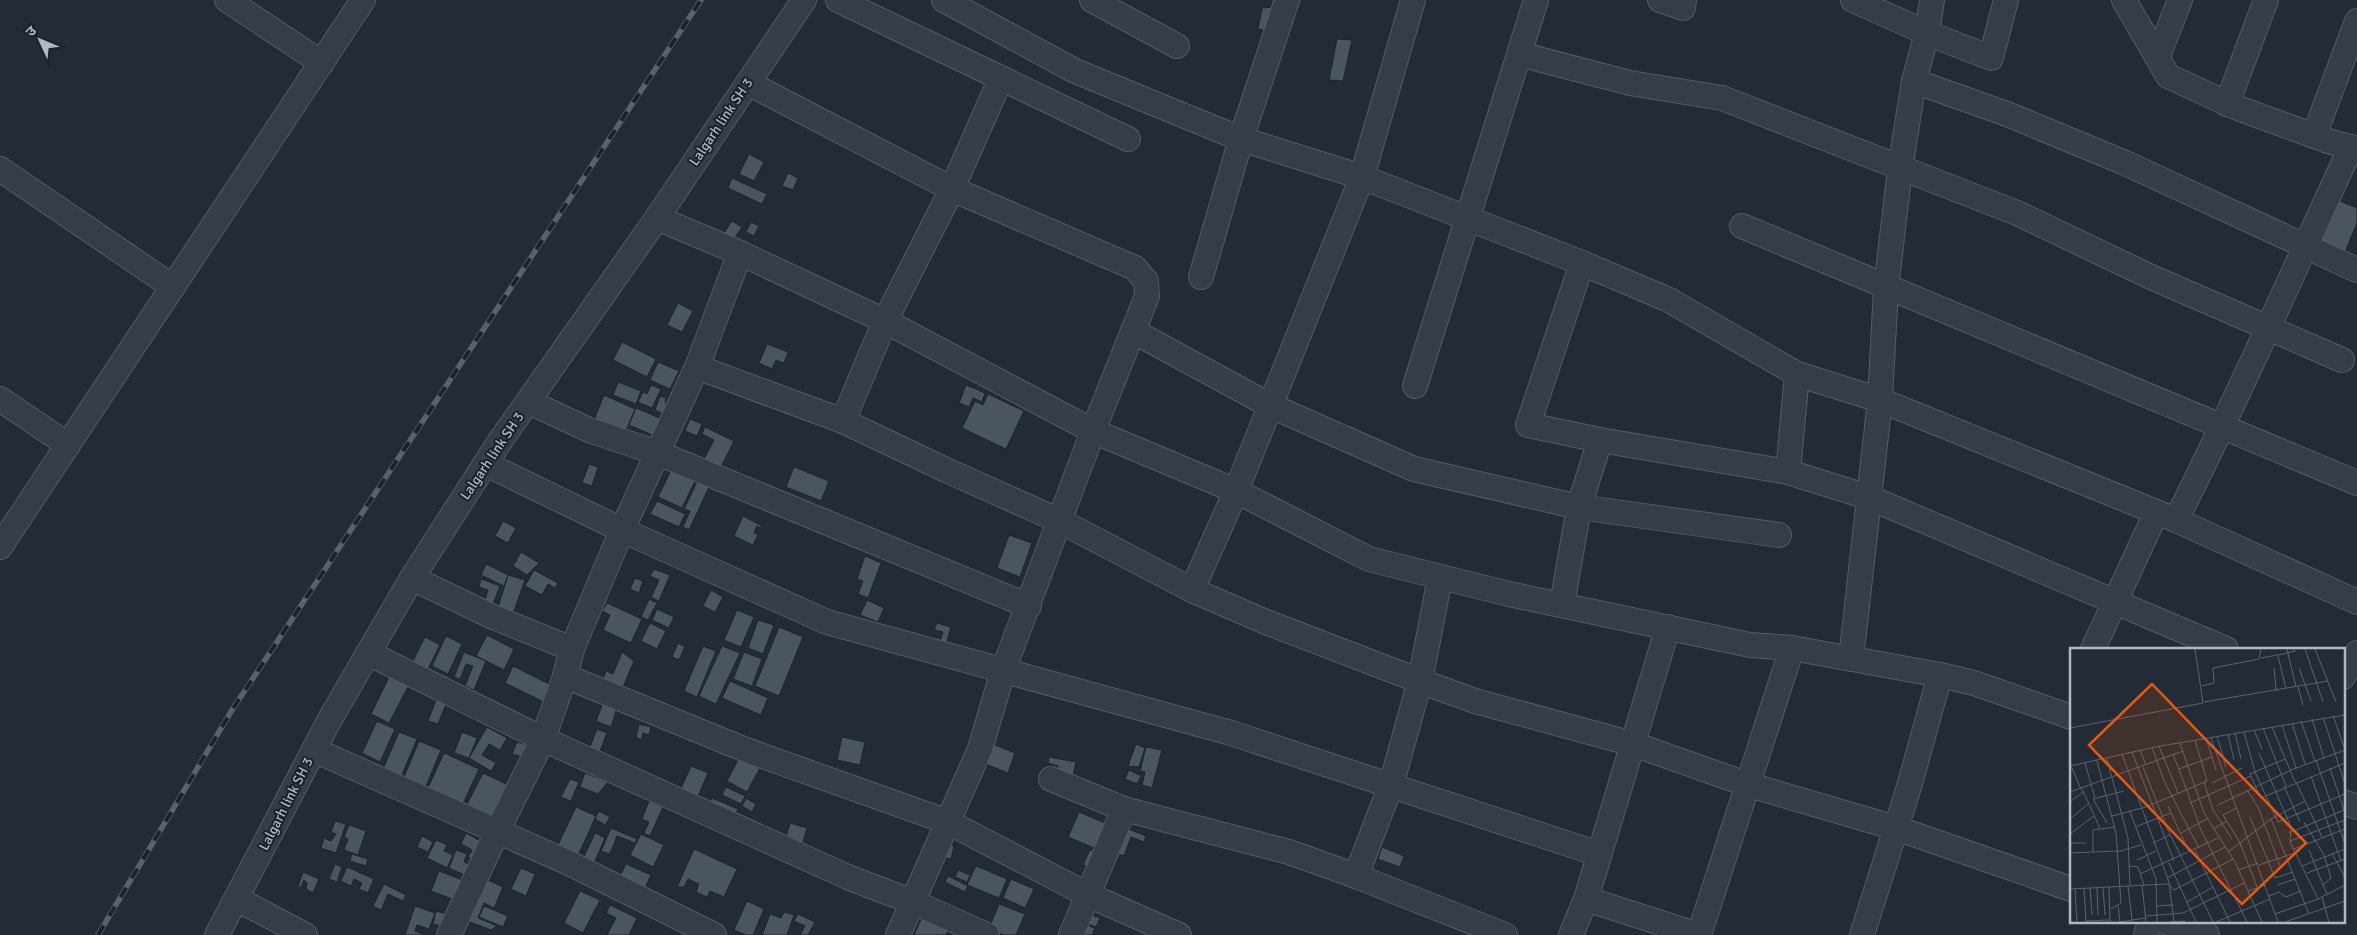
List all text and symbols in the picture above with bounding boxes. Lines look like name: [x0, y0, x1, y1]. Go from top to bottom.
north arrow: [15, 15, 65, 65]
text: उ: [22, 22, 41, 40]
street label: Lalgarh link SH 3: [685, 75, 757, 169]
street label: Lalgarh link SH 3: [456, 409, 528, 503]
inset map: [2070, 648, 2344, 922]
street label: Lalgarh link SH 3: [255, 755, 317, 853]

